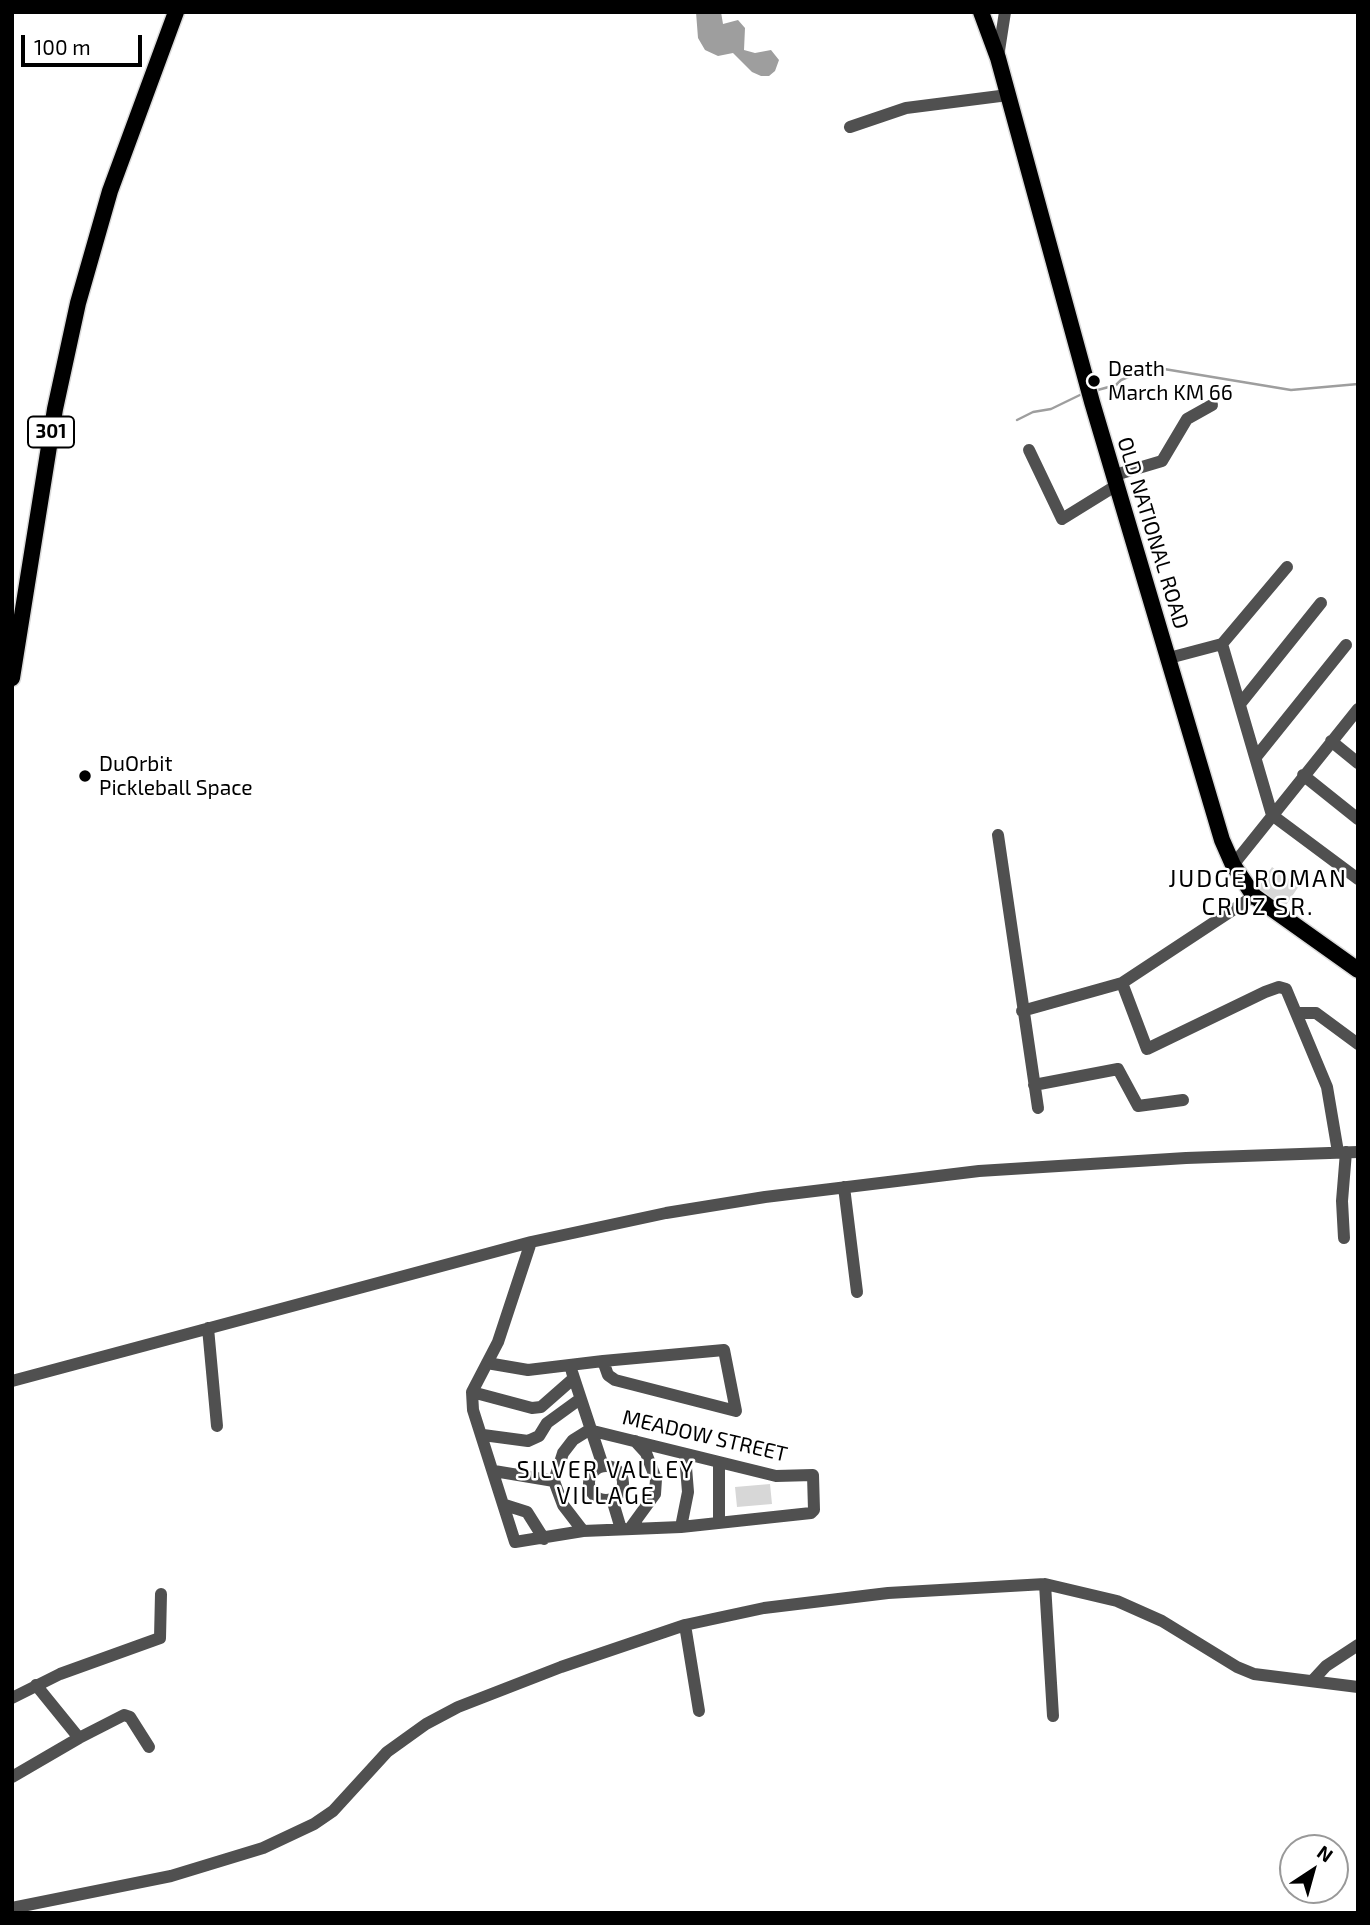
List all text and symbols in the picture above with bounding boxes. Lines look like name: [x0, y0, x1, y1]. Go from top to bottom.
scale bar: [24, 21, 145, 65]
text: 100 m: [34, 34, 91, 59]
place label: Death March KM 66: [1108, 356, 1233, 406]
marker: Death March KM 66: [1086, 373, 1102, 389]
road number: 301: [28, 416, 74, 448]
street label: OLD NATIONAL ROAD: [1112, 434, 1194, 632]
place label: DuOrbit Pickleball Space: [99, 751, 253, 801]
marker: DuOrbit Pickleball Space: [77, 768, 93, 784]
district label: JUDGE ROMAN CRUZ SR.: [1170, 865, 1346, 921]
street label: MEADOW STREET: [620, 1405, 790, 1467]
district label: SILVER VALLEY VILLAGE: [518, 1456, 694, 1510]
north arrow: [1279, 1834, 1349, 1904]
text: N: [1313, 1840, 1338, 1867]

